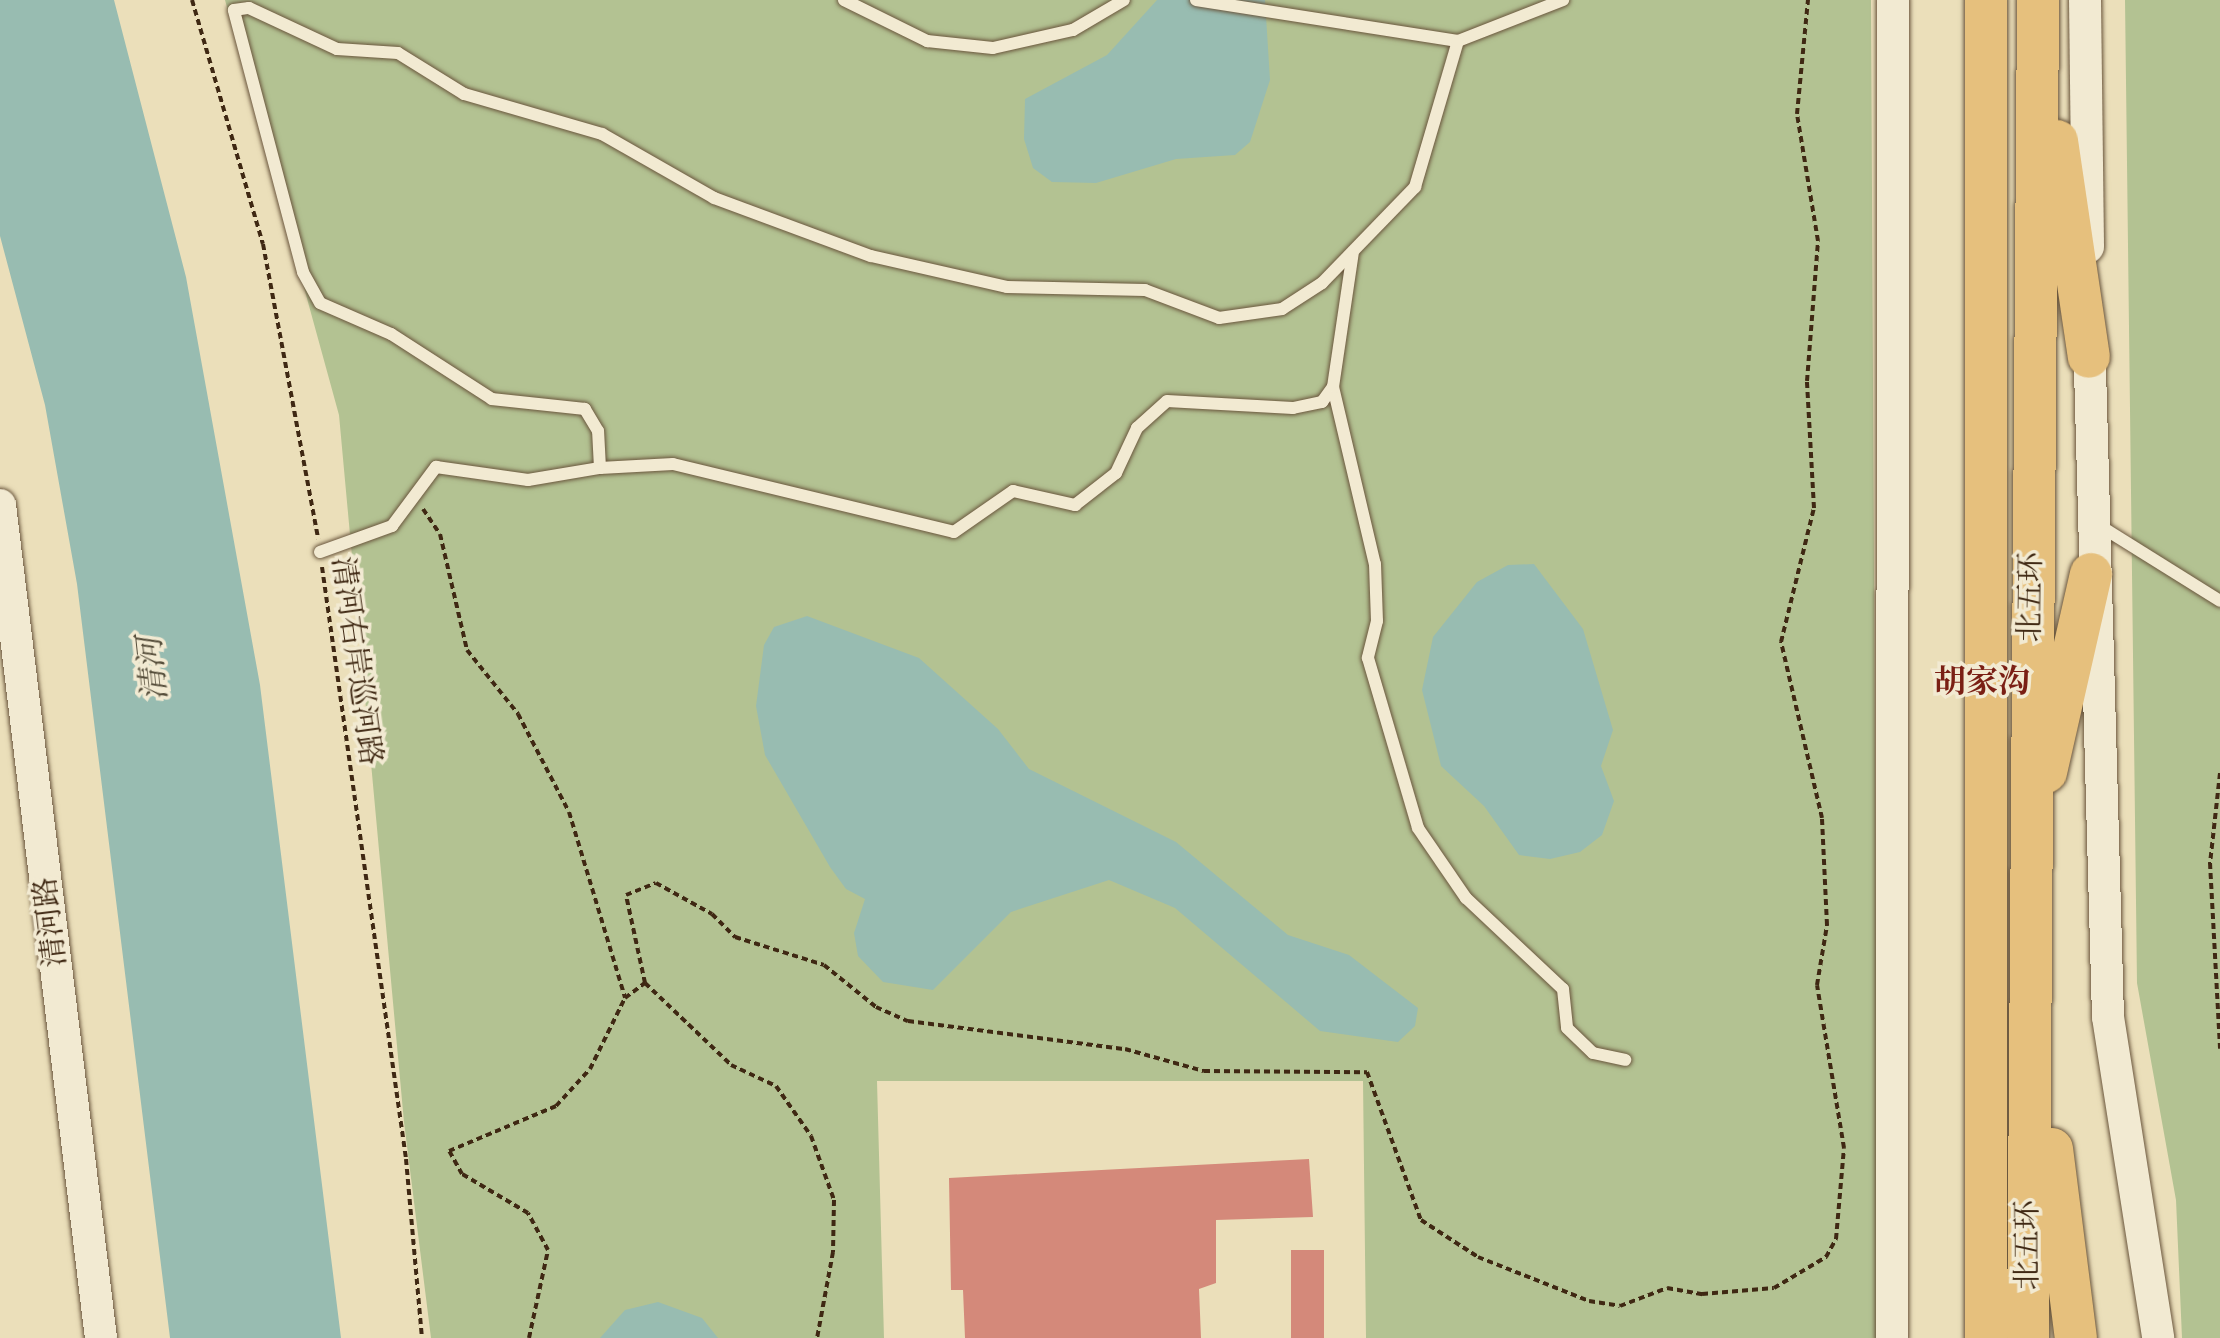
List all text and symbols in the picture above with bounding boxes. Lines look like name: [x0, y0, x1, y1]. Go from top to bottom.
street label: 北五环: [2012, 552, 2050, 642]
street label: 清河右岸巡河路: [324, 555, 388, 767]
water label: 清河: [131, 635, 175, 703]
district label: 胡家沟: [1934, 663, 2030, 701]
street label: 清河路: [28, 875, 74, 969]
street label: 北五环: [2010, 1200, 2046, 1290]

